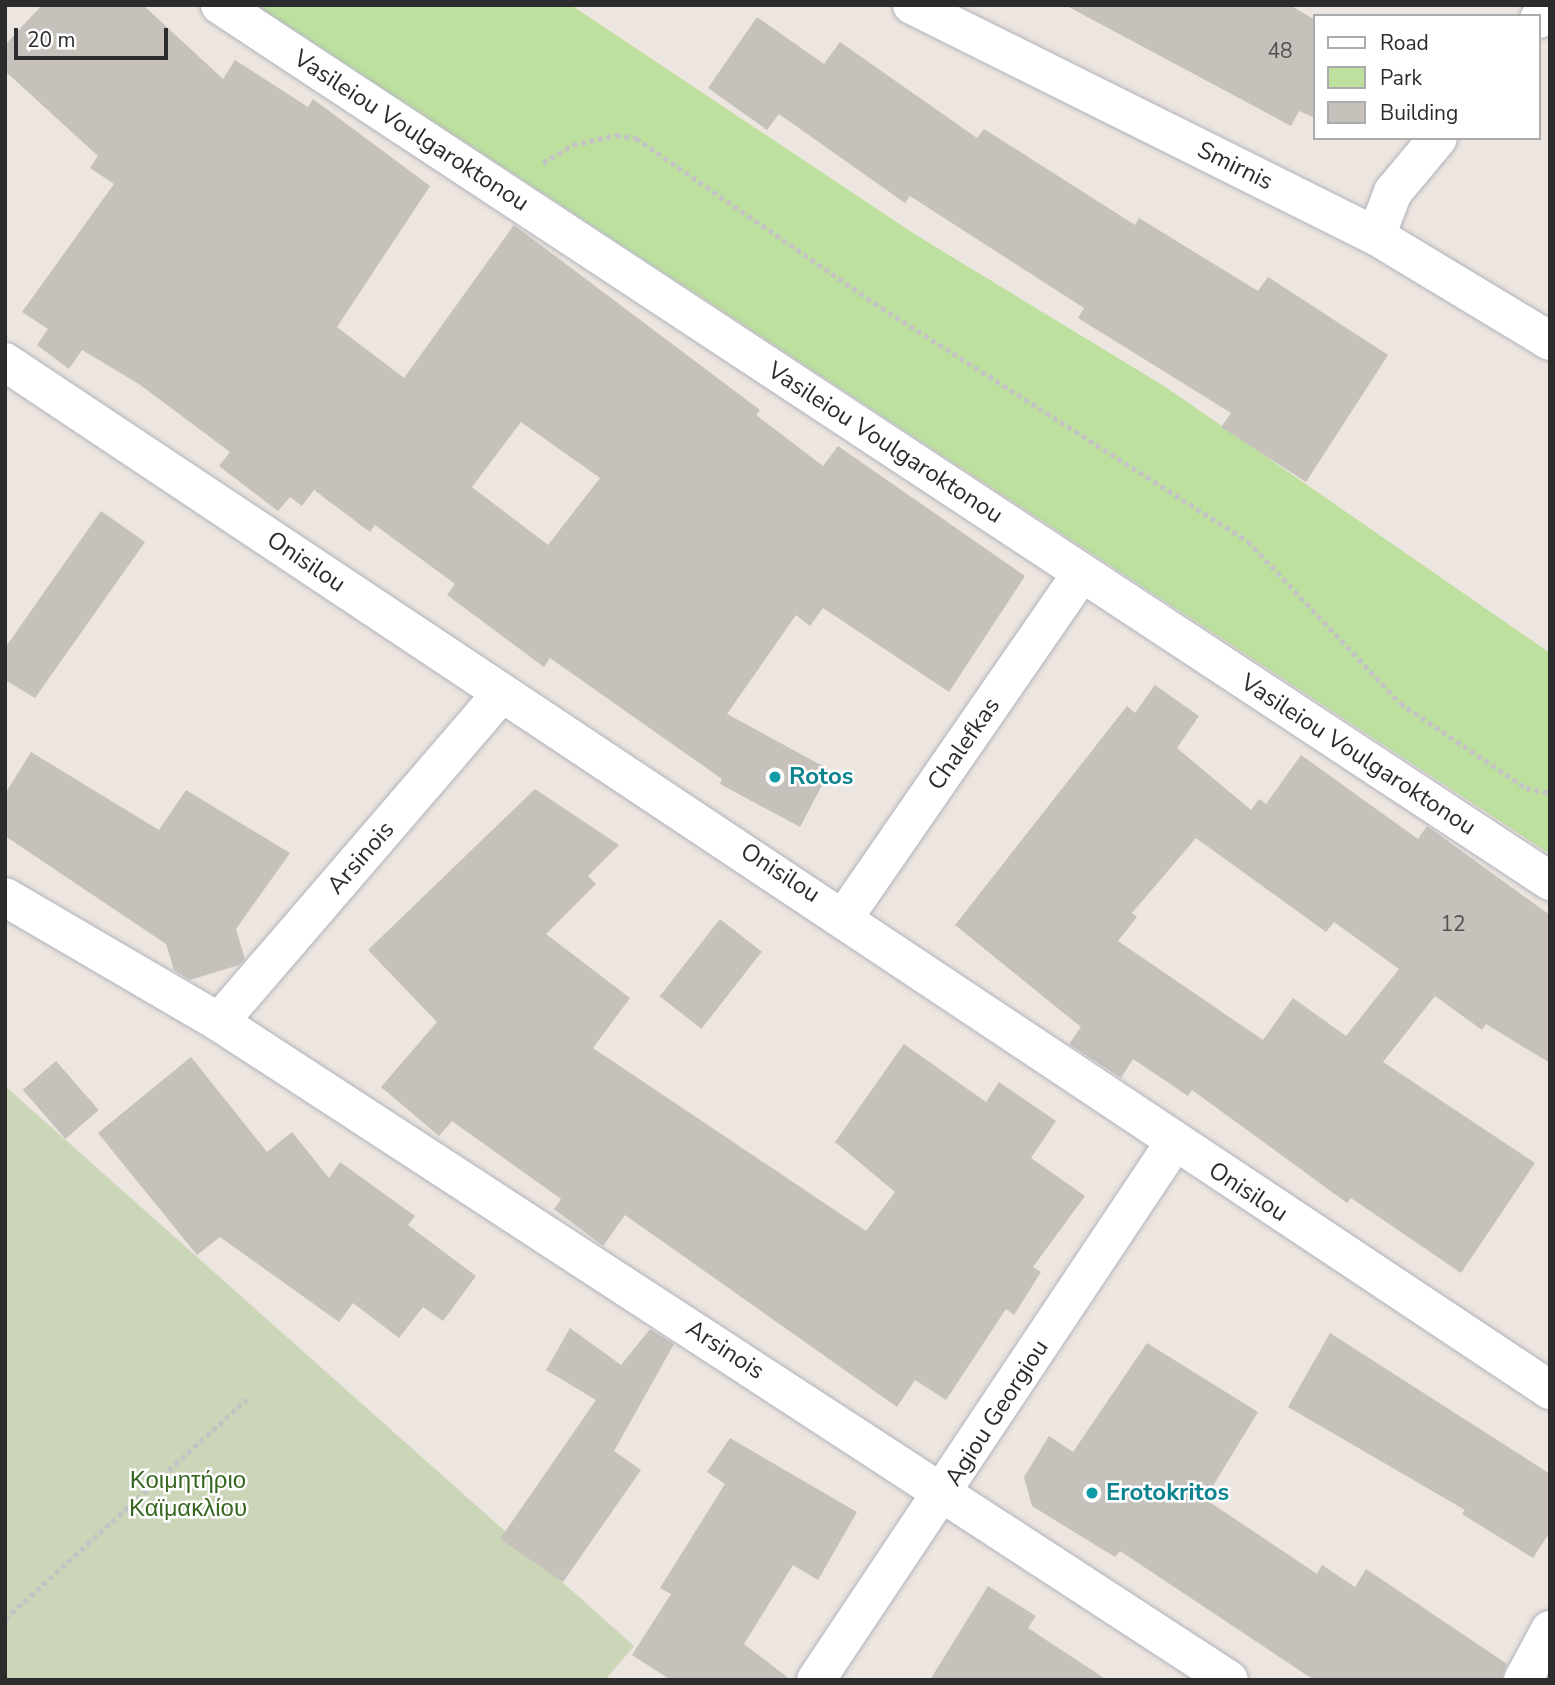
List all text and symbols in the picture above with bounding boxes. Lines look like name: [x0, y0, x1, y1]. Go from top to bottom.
scale bar: [18, 14, 172, 58]
legend: [1314, 14, 1541, 140]
text: 20 m: [27, 26, 76, 54]
text: Road: [1380, 29, 1429, 57]
house number: 48: [1267, 38, 1293, 64]
street label: Vasileiou Voulgaroktonou: [288, 44, 534, 218]
text: Park: [1380, 64, 1422, 92]
text: Building: [1380, 99, 1458, 127]
street label: Smirnis: [1193, 135, 1277, 197]
street label: Vasileiou Voulgaroktonou: [762, 356, 1008, 530]
street label: Onisilou: [261, 525, 351, 599]
street label: Vasileiou Voulgaroktonou: [1235, 668, 1481, 842]
street label: Chalefkas: [922, 692, 1006, 796]
place label: Rotos: [789, 763, 853, 791]
marker: Rotos: [767, 769, 783, 785]
street label: Arsinois: [322, 816, 400, 900]
street label: Onisilou: [735, 837, 825, 909]
house number: 12: [1440, 911, 1466, 937]
street label: Onisilou: [1203, 1156, 1293, 1228]
street label: Arsinois: [681, 1314, 769, 1386]
street label: Agiou Georgiou: [939, 1335, 1055, 1491]
park label: Κοιμητήριο Καϊμακλίου: [129, 1467, 247, 1523]
place label: Erotokritos: [1106, 1479, 1229, 1507]
marker: Erotokritos: [1084, 1485, 1100, 1501]

